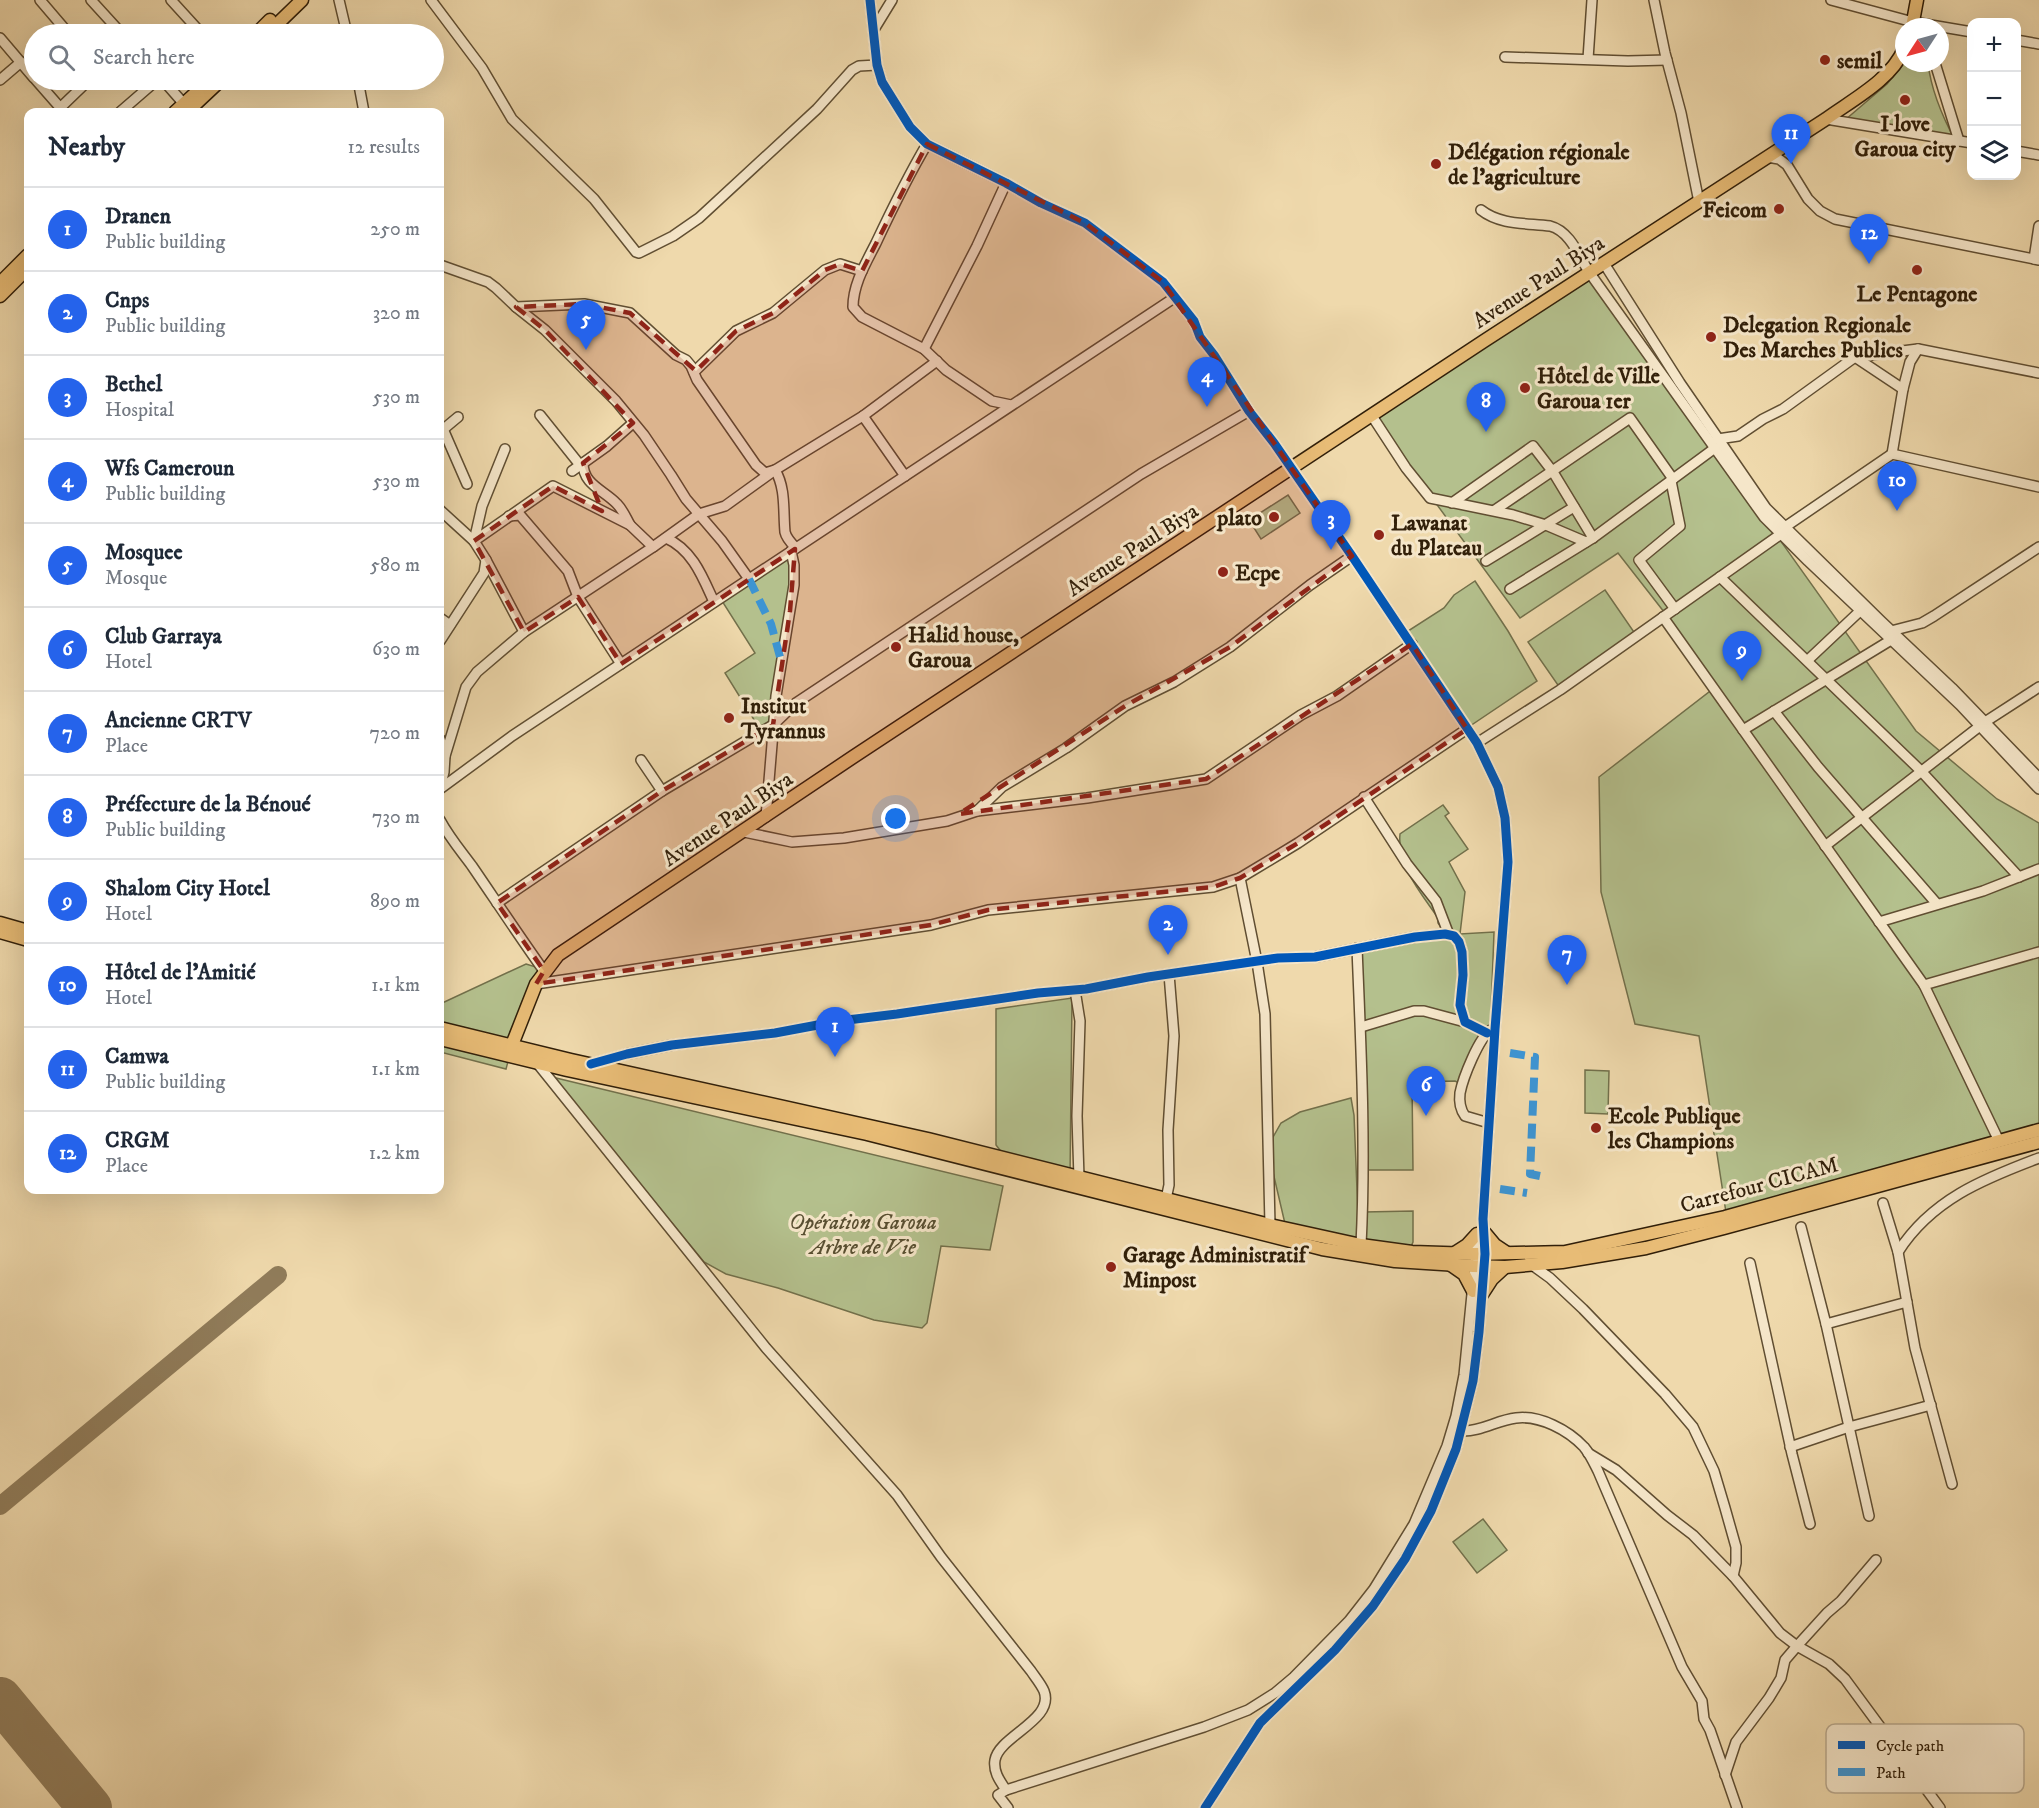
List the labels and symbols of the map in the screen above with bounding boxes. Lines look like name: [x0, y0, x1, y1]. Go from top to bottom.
north arrow: [1895, 18, 1949, 72]
place label: semil: [1837, 48, 1883, 75]
marker: semil: [1818, 53, 1832, 67]
marker: I love Garoua city: [1898, 93, 1912, 107]
place label: I love Garoua city: [1855, 111, 1956, 163]
pin: 11: [1772, 114, 1810, 164]
place label: Délégation régionale de l'agriculture: [1448, 139, 1630, 191]
marker: Délégation régionale de l'agriculture: [1429, 157, 1443, 171]
place label: Feicom: [1703, 197, 1767, 224]
marker: Feicom: [1772, 202, 1786, 216]
pin: 12: [1850, 214, 1888, 264]
street label: Avenue Paul Biya: [1468, 229, 1610, 335]
marker: Le Pentagone: [1910, 263, 1924, 277]
place label: Le Pentagone: [1857, 281, 1977, 308]
pin: 5: [566, 300, 606, 350]
place label: Delegation Regionale Des Marches Publics: [1723, 312, 1911, 364]
marker: Delegation Regionale Des Marches Publics: [1704, 330, 1718, 344]
pin: 4: [1188, 358, 1226, 407]
place label: Hôtel de Ville Garoua 1er: [1537, 363, 1660, 415]
marker: Hôtel de Ville Garoua 1er: [1518, 381, 1532, 395]
pin: 8: [1466, 382, 1506, 432]
pin: 10: [1878, 462, 1916, 511]
street label: Avenue Paul Biya: [1062, 497, 1204, 603]
pin: 3: [1312, 500, 1350, 550]
place label: plato: [1216, 505, 1262, 532]
marker: plato: [1267, 510, 1281, 524]
place label: Lawanat du Plateau: [1391, 510, 1482, 562]
marker: Lawanat du Plateau: [1372, 528, 1386, 542]
place label: Ecpe: [1235, 560, 1280, 587]
marker: Ecpe: [1216, 565, 1230, 579]
place label: Halid house, Garoua: [908, 622, 1019, 674]
pin: 9: [1722, 632, 1762, 681]
marker: Halid house, Garoua: [889, 640, 903, 654]
place label: Institut Tyrannus: [740, 693, 826, 745]
marker: Institut Tyrannus: [722, 711, 736, 725]
street label: Avenue Paul Biya: [657, 765, 799, 873]
your location: [881, 804, 910, 833]
pin: 2: [1148, 906, 1188, 955]
pin: 7: [1548, 936, 1586, 985]
pin: 1: [816, 1008, 854, 1057]
pin: 6: [1406, 1066, 1446, 1116]
place label: Ecole Publique les Champions: [1607, 1103, 1741, 1155]
marker: Ecole Publique les Champions: [1589, 1121, 1603, 1135]
street label: Carrefour CICAM: [1677, 1151, 1842, 1220]
park label: Opération Garoua Arbre de Vie: [789, 1209, 937, 1261]
place label: Garage Administratif Minpost: [1123, 1242, 1310, 1294]
marker: Garage Administratif Minpost: [1104, 1260, 1118, 1274]
legend: [1826, 1724, 2024, 1793]
text: Cycle path: [1876, 1736, 1945, 1756]
text: Path: [1876, 1763, 1906, 1783]

